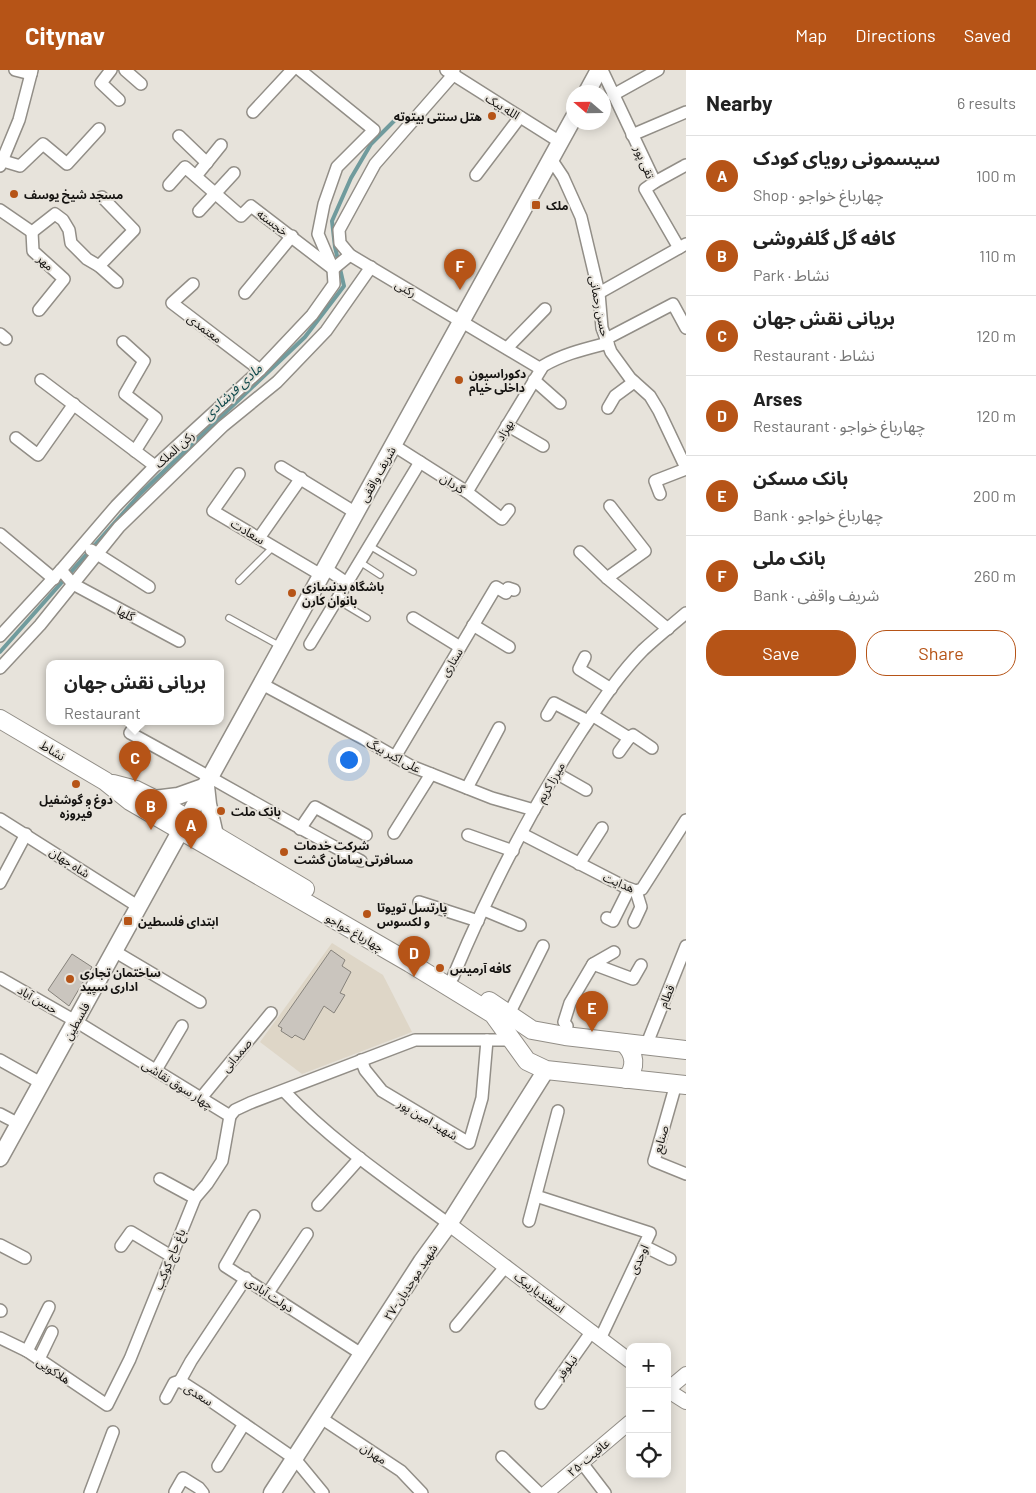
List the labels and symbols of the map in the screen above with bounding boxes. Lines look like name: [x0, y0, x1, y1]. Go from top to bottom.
north arrow: [566, 85, 611, 130]
street label: الله بیک: [483, 90, 523, 123]
place label: هتل سنتی بیتوته: [394, 109, 482, 124]
marker: هتل سنتی بیتوته: [486, 110, 498, 122]
street label: تقی پور: [630, 143, 658, 182]
place label: مسجد شیخ یوسف: [24, 187, 123, 204]
marker: مسجد شیخ یوسف: [8, 188, 20, 200]
place label: ملک: [546, 198, 569, 212]
marker: ملک: [530, 199, 542, 211]
street label: خجسته: [254, 206, 291, 239]
pin: F: [444, 249, 476, 290]
street label: مهر: [34, 250, 57, 274]
street label: حسن رحمانی: [586, 274, 613, 338]
street label: رکنی: [393, 276, 419, 300]
street label: معتمدی: [184, 311, 225, 346]
water label: مادی فرشادی: [199, 359, 266, 424]
place label: دکوراسیون داخلی خیام: [469, 366, 526, 397]
marker: دکوراسیون داخلی خیام: [453, 374, 465, 386]
street label: بهزاد: [492, 417, 517, 444]
street label: رکن الملک: [151, 428, 197, 471]
street label: شریف واقفی: [356, 444, 399, 505]
street label: گردان: [438, 470, 469, 497]
street label: سعادت: [229, 516, 267, 546]
place label: باشگاه بدنسازی بانوان کارن: [302, 579, 384, 608]
marker: باشگاه بدنسازی بانوان کارن: [286, 587, 298, 599]
street label: گلها: [114, 603, 138, 625]
street label: ستاری: [437, 645, 466, 679]
street label: علی اکبر بیگ: [364, 735, 423, 776]
street label: نشاط: [38, 737, 68, 763]
pin: C: [119, 741, 151, 782]
your location: [336, 747, 362, 773]
street label: میرزا کریم: [533, 759, 570, 806]
marker: دوغ و گوشفیل فیروزه: [70, 778, 82, 790]
pin: B: [135, 789, 167, 830]
place label: دوغ و گوشفیل فیروزه: [39, 792, 113, 821]
place label: بانک ملت: [231, 804, 281, 819]
marker: بانک ملت: [215, 805, 227, 817]
pin: A: [175, 808, 207, 849]
place label: شرکت خدمات مسافرتی سامان گشت: [294, 838, 413, 867]
street label: شاه جهان: [47, 844, 93, 881]
marker: شرکت خدمات مسافرتی سامان گشت: [278, 846, 290, 858]
street label: هدایت: [601, 869, 637, 896]
place label: پارتسل تویوتا و لکسوس: [377, 900, 447, 929]
marker: پارتسل تویوتا و لکسوس: [361, 908, 373, 920]
street label: چهارباغ خواجو: [322, 910, 386, 957]
place label: ابتدای فلسطین: [138, 914, 219, 929]
marker: ابتدای فلسطین: [122, 915, 134, 927]
pin: D: [398, 936, 430, 977]
place label: کافه آرمیس: [450, 961, 512, 976]
marker: کافه آرمیس: [434, 962, 446, 974]
place label: ساختمان تجاری اداری سپید: [80, 965, 161, 996]
marker: ساختمان تجاری اداری سپید: [64, 973, 76, 985]
street label: حسن آباد: [15, 982, 60, 1017]
street label: قطام: [655, 983, 680, 1010]
pin: E: [576, 991, 608, 1032]
street label: فلسطین: [60, 1000, 93, 1043]
street label: صمدانی: [218, 1035, 255, 1075]
street label: چهار سوق نقاشی: [139, 1057, 216, 1113]
street label: شهید امین پور: [394, 1095, 460, 1144]
street label: صنایع: [649, 1123, 674, 1155]
street label: باغ حاج کوکب: [150, 1226, 190, 1293]
street label: ۲۷-شهید موحدیان: [380, 1241, 441, 1323]
street label: اوحدی: [625, 1242, 652, 1276]
street label: اسفندیاربیک: [511, 1269, 568, 1316]
street label: دولت آبادی: [243, 1273, 297, 1316]
street label: نیلوفر: [552, 1352, 580, 1384]
street label: هلاکویی: [34, 1354, 73, 1387]
street label: سعدی: [182, 1380, 216, 1409]
street label: ۲۵-عافیت: [564, 1435, 613, 1480]
street label: مهران: [358, 1440, 390, 1467]

